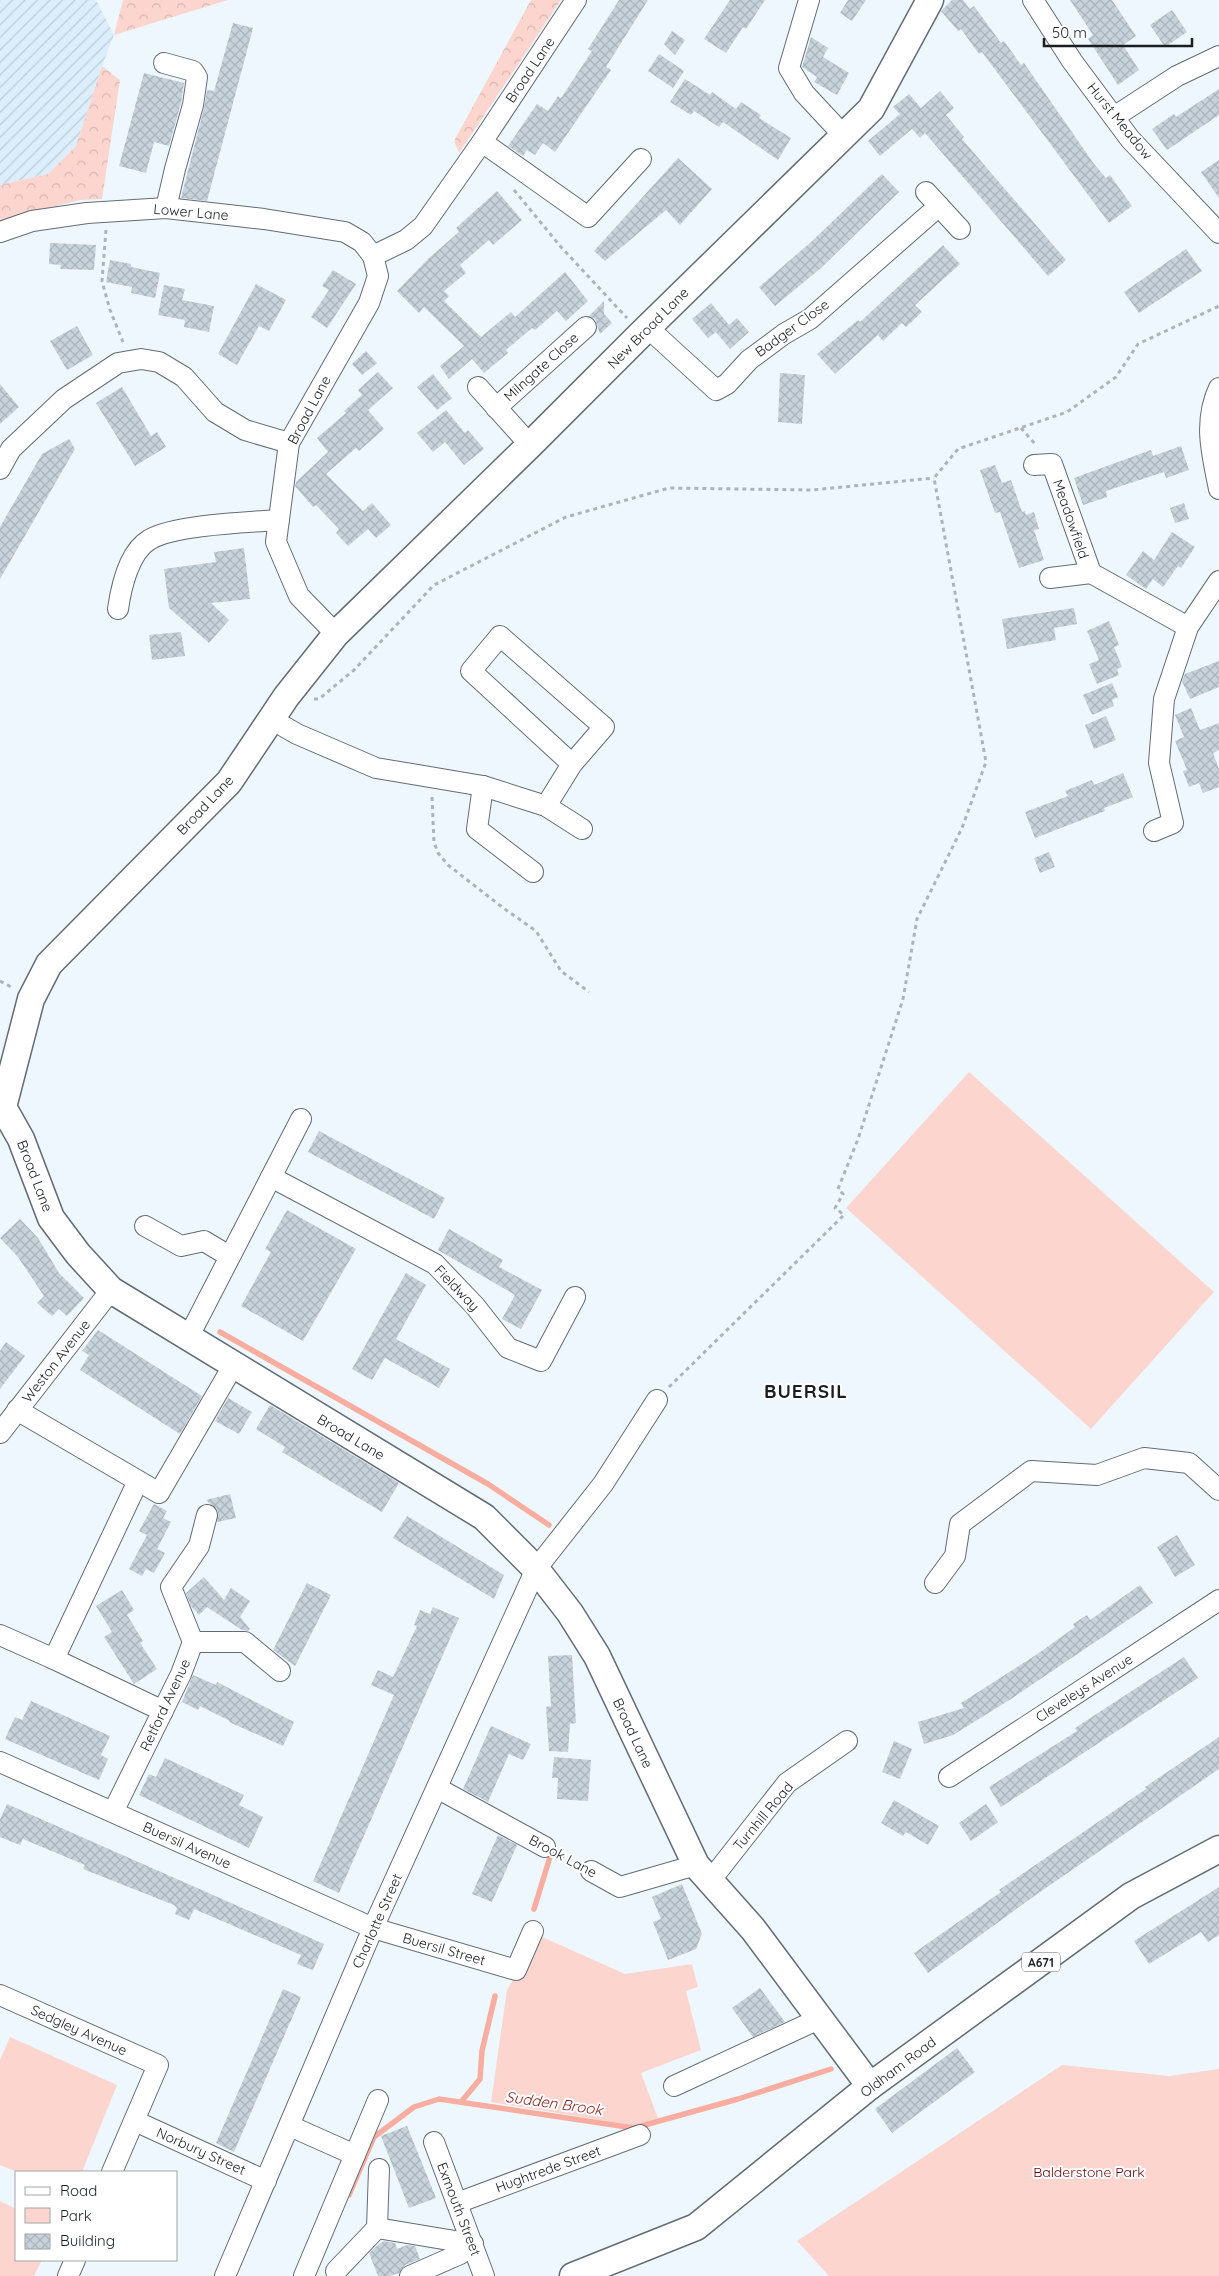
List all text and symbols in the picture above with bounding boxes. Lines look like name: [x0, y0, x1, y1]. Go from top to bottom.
scale bar: [1044, 15, 1192, 47]
text: 50 m: [1052, 23, 1087, 42]
street label: Broad Lane: [501, 34, 559, 106]
street label: Hurst Meadow: [1083, 79, 1157, 164]
street label: Lower Lane: [153, 200, 229, 224]
street label: New Broad Lane: [604, 283, 693, 372]
street label: Badger Close: [752, 295, 832, 361]
street label: Milngate Close: [500, 329, 582, 405]
street label: Broad Lane: [283, 372, 335, 448]
street label: Meadowfield: [1049, 477, 1093, 561]
street label: Broad Lane: [173, 771, 237, 839]
street label: Broad Lane: [13, 1138, 57, 1214]
street label: Fieldway: [431, 1261, 483, 1315]
street label: Weston Avenue: [18, 1316, 94, 1406]
district label: BUERSIL: [764, 1379, 848, 1403]
street label: Broad Lane: [314, 1410, 388, 1464]
street label: Cleveleys Avenue: [1032, 1650, 1136, 1726]
street label: Retford Avenue: [136, 1656, 194, 1754]
street label: Broad Lane: [609, 1695, 657, 1771]
street label: Turnhill Road: [729, 1778, 797, 1854]
street label: Buersil Avenue: [140, 1817, 234, 1873]
street label: Brook Lane: [526, 1831, 600, 1881]
street label: Charlotte Street: [348, 1871, 406, 1971]
street label: Buersil Street: [401, 1929, 488, 1969]
road number: A671: [1022, 1952, 1060, 1971]
street label: Sedgley Avenue: [28, 2001, 130, 2059]
street label: Oldham Road: [857, 2033, 939, 2101]
water label: Sudden Brook: [504, 2087, 606, 2119]
street label: Norbury Street: [154, 2123, 249, 2179]
street label: Hughtrede Street: [493, 2142, 603, 2196]
street label: Exmouth Street: [433, 2160, 485, 2259]
park label: Balderstone Park: [1033, 2163, 1145, 2181]
legend: [15, 2171, 178, 2261]
text: Road: [60, 2181, 97, 2200]
text: Park: [60, 2206, 92, 2225]
text: Building: [60, 2231, 115, 2250]

